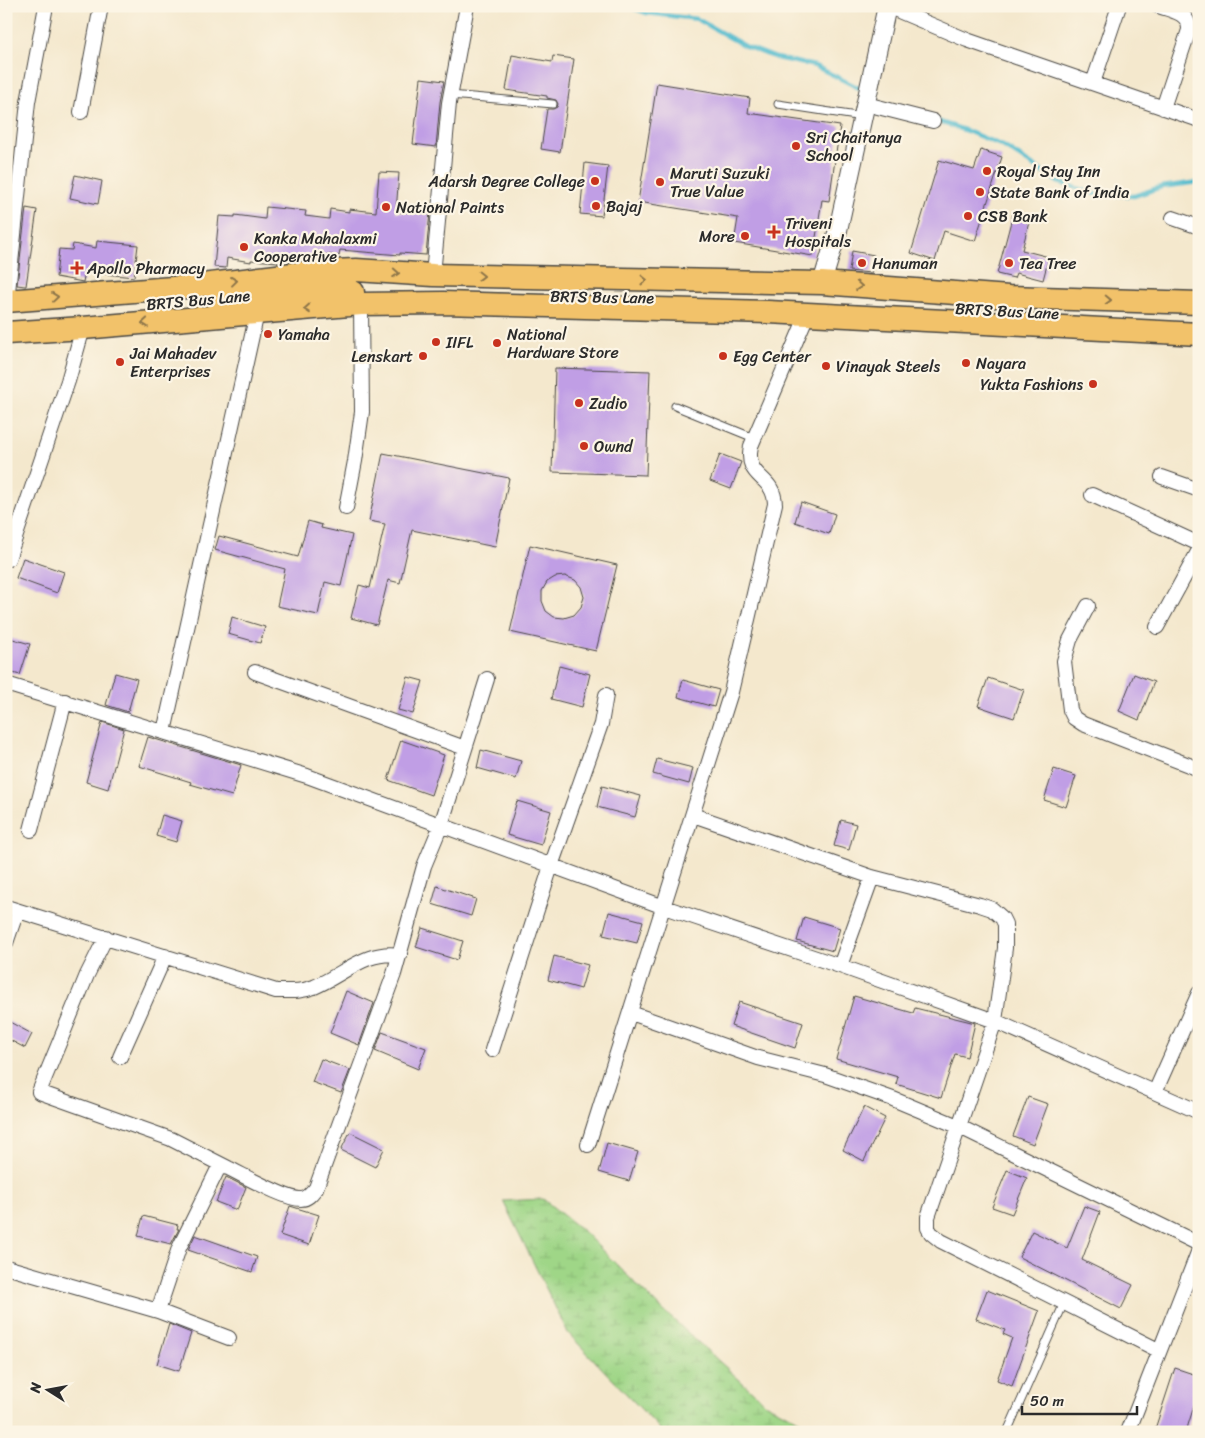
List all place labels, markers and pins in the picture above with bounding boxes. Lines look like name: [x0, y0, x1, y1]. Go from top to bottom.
place label: Sri Chaitanya School: [806, 123, 902, 170]
marker: Sri Chaitanya School: [790, 140, 802, 152]
place label: Royal Stay Inn: [997, 157, 1101, 186]
place label: Maruti Suzuki True Value: [670, 159, 770, 206]
marker: Royal Stay Inn: [981, 165, 993, 177]
place label: Adarsh Degree College: [428, 167, 585, 196]
marker: Adarsh Degree College: [589, 175, 601, 187]
marker: Maruti Suzuki True Value: [654, 176, 666, 188]
place label: State Bank of India: [990, 178, 1129, 207]
marker: State Bank of India: [974, 186, 986, 198]
place label: Bajaj: [606, 192, 643, 221]
place label: National Paints: [396, 193, 505, 222]
marker: Bajaj: [590, 200, 602, 212]
marker: National Paints: [380, 201, 392, 213]
place label: CSB Bank: [978, 202, 1048, 231]
place label: Triveni Hospitals: [785, 209, 852, 256]
marker: CSB Bank: [962, 210, 974, 222]
place label: More: [699, 222, 735, 251]
place label: Kanka Mahalaxmi Cooperative: [254, 224, 377, 271]
marker: Triveni Hospitals: [767, 225, 781, 239]
marker: More: [739, 230, 751, 242]
marker: Kanka Mahalaxmi Cooperative: [238, 241, 250, 253]
place label: Hanuman: [872, 249, 938, 278]
place label: Tea Tree: [1019, 249, 1076, 278]
place label: Apollo Pharmacy: [86, 254, 205, 283]
marker: Hanuman: [856, 257, 868, 269]
marker: Tea Tree: [1003, 257, 1015, 269]
marker: Apollo Pharmacy: [71, 262, 83, 274]
place label: Yamaha: [278, 320, 330, 349]
place label: National Hardware Store: [507, 320, 619, 367]
marker: Yamaha: [262, 328, 274, 340]
place label: IIFL: [445, 328, 474, 357]
marker: IIFL: [430, 336, 442, 348]
marker: National Hardware Store: [491, 337, 503, 349]
place label: Jai Mahadev Enterprises: [129, 339, 217, 386]
place label: Lenskart: [351, 342, 413, 371]
place label: Egg Center: [733, 342, 812, 371]
place label: Nayara: [976, 349, 1026, 378]
marker: Lenskart: [417, 350, 429, 362]
marker: Egg Center: [717, 350, 729, 362]
place label: Vinayak Steels: [836, 352, 941, 381]
marker: Jai Mahadev Enterprises: [114, 356, 126, 368]
marker: Nayara: [960, 357, 972, 369]
marker: Vinayak Steels: [820, 360, 832, 372]
place label: Yukta Fashions: [980, 370, 1083, 399]
marker: Yukta Fashions: [1087, 378, 1099, 390]
place label: Zudio: [589, 389, 627, 418]
marker: Zudio: [573, 397, 585, 409]
place label: Ownd: [594, 432, 634, 461]
marker: Ownd: [578, 440, 590, 452]

